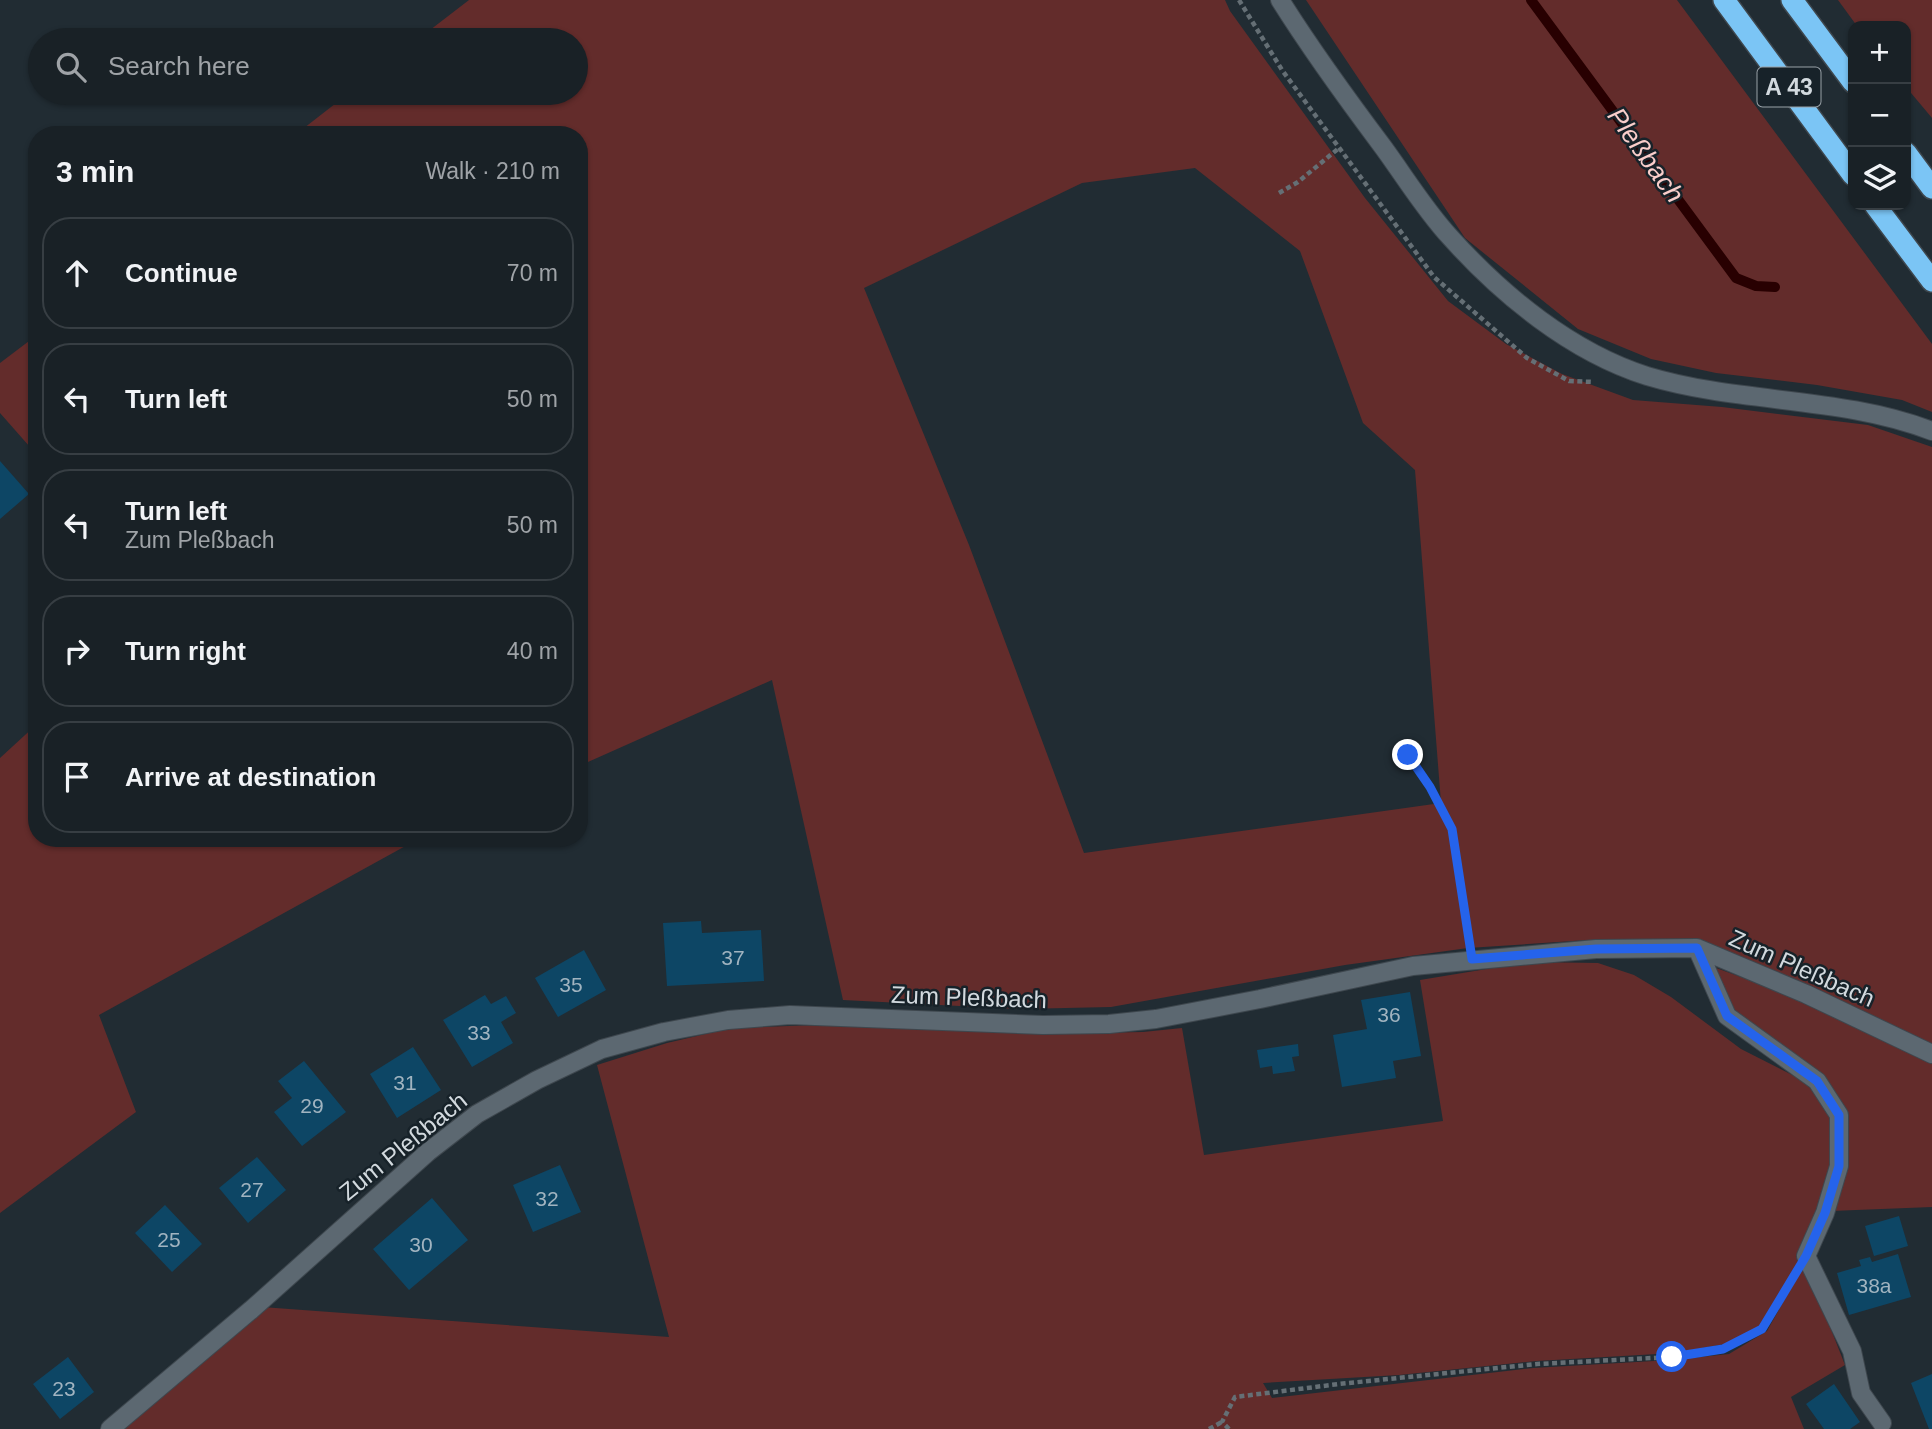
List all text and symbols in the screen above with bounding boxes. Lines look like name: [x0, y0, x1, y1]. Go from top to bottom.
map controls: [1848, 21, 1911, 210]
button: +: [1848, 21, 1911, 84]
search box: [28, 28, 588, 105]
icon: search: [52, 48, 90, 86]
text: Search here: [108, 51, 250, 81]
road number: A 43: [1758, 68, 1820, 106]
button: −: [1848, 84, 1911, 147]
water label: Pleßbach: [1602, 102, 1690, 208]
button: layers: [1848, 147, 1911, 210]
text: 3 min: [56, 155, 134, 188]
text: Walk · 210 m: [425, 158, 560, 184]
icon: ahead: [58, 254, 96, 292]
text: Continue: [125, 258, 238, 288]
text: 70 m: [507, 260, 558, 286]
icon: left: [58, 380, 96, 418]
text: Turn left: [125, 384, 227, 414]
text: 50 m: [507, 386, 558, 412]
text: Turn left: [125, 496, 227, 526]
icon: left: [58, 506, 96, 544]
text: 50 m: [507, 512, 558, 538]
text: Zum Pleßbach: [125, 527, 275, 553]
icon: right: [58, 632, 96, 670]
text: Turn right: [125, 636, 246, 666]
text: 40 m: [507, 638, 558, 664]
route end: [1392, 739, 1423, 770]
icon: arrive: [58, 758, 96, 796]
text: Arrive at destination: [125, 762, 376, 792]
street label: Zum Pleßbach: [1725, 924, 1879, 1012]
house number: 37: [721, 946, 745, 969]
house number: 35: [559, 973, 583, 996]
street label: Zum Pleßbach: [891, 981, 1047, 1013]
house number: 36: [1377, 1003, 1401, 1026]
house number: 33: [467, 1021, 491, 1044]
house number: 31: [393, 1071, 417, 1094]
street label: Zum Pleßbach: [334, 1086, 472, 1206]
house number: 29: [300, 1094, 324, 1117]
house number: 27: [240, 1178, 264, 1201]
house number: 32: [535, 1187, 559, 1210]
house number: 25: [157, 1228, 181, 1251]
house number: 30: [409, 1233, 433, 1256]
house number: 38a: [1856, 1274, 1892, 1297]
route start: [1656, 1341, 1687, 1372]
house number: 23: [52, 1377, 76, 1400]

